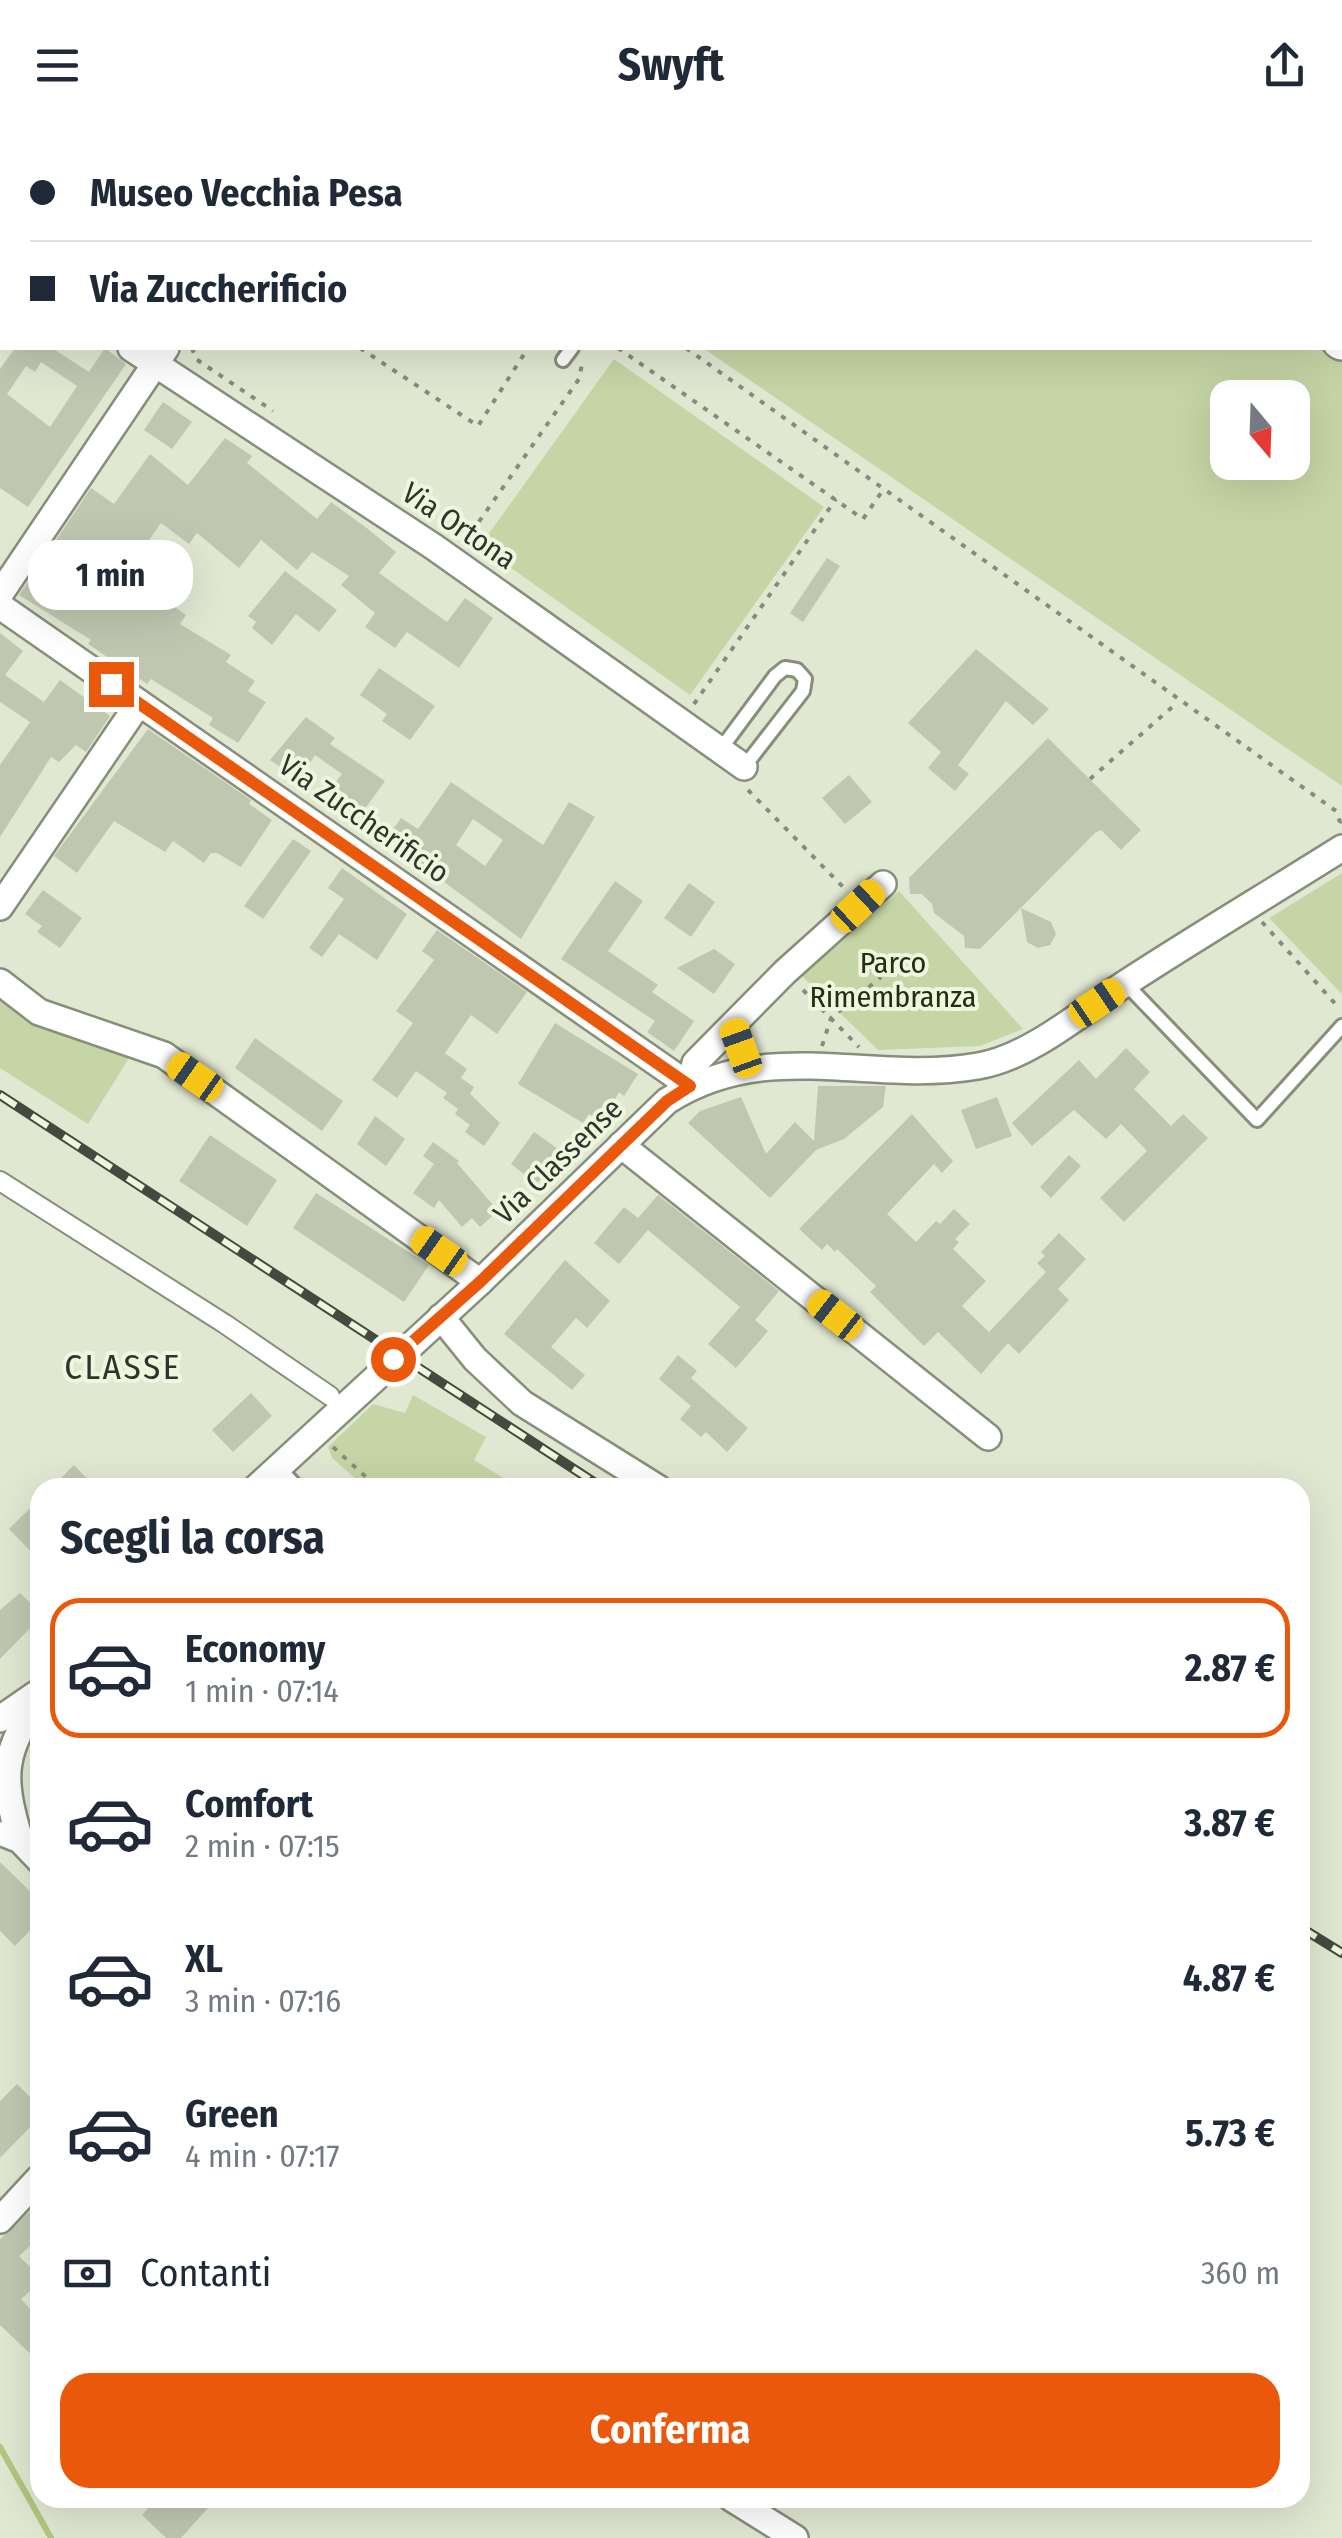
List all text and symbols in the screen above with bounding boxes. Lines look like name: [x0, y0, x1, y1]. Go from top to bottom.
icon: menu: [30, 38, 85, 93]
text: Swyft: [618, 38, 724, 92]
icon: share: [1257, 38, 1312, 93]
text: Museo Vecchia Pesa: [90, 170, 403, 216]
text: Via Zuccherificio: [90, 266, 347, 312]
north arrow: [1210, 380, 1310, 480]
map controls: [1210, 380, 1310, 480]
street label: Via Ortona: [395, 475, 523, 577]
callout: 1 min: [28, 539, 194, 609]
text: 1 min: [76, 556, 145, 594]
route end: [89, 662, 134, 707]
street label: Via Zuccherificio: [272, 747, 456, 891]
car: [826, 875, 890, 937]
park label: Parco Rimembranza: [809, 945, 977, 1015]
car: [1064, 974, 1130, 1032]
car: [717, 1015, 765, 1081]
car: [162, 1048, 228, 1106]
street label: Via Classense: [486, 1091, 630, 1231]
car: [406, 1222, 472, 1280]
car: [802, 1285, 868, 1345]
route start: [371, 1337, 416, 1382]
district label: CLASSE: [64, 1346, 182, 1388]
text: Scegli la corsa: [60, 1511, 325, 1565]
icon: car: [65, 1623, 155, 1713]
text: Economy: [185, 1626, 325, 1672]
text: 2.87 €: [1185, 1645, 1275, 1691]
text: 1 min · 07:14: [185, 1672, 339, 1710]
icon: car: [65, 1778, 155, 1868]
text: Comfort: [185, 1781, 313, 1827]
text: 3.87 €: [1184, 1800, 1275, 1846]
text: 2 min · 07:15: [185, 1827, 340, 1865]
icon: car: [65, 1933, 155, 2023]
text: XL: [185, 1936, 223, 1982]
text: 4.87 €: [1183, 1955, 1275, 2001]
text: 3 min · 07:16: [185, 1982, 341, 2020]
icon: car: [65, 2088, 155, 2178]
text: Green: [185, 2091, 279, 2137]
text: 5.73 €: [1185, 2110, 1275, 2156]
text: 4 min · 07:17: [185, 2137, 339, 2175]
icon: cash: [60, 2246, 115, 2301]
text: Contanti: [140, 2250, 271, 2296]
text: 360 m: [1201, 2254, 1280, 2292]
button: Conferma: [60, 2373, 1280, 2488]

